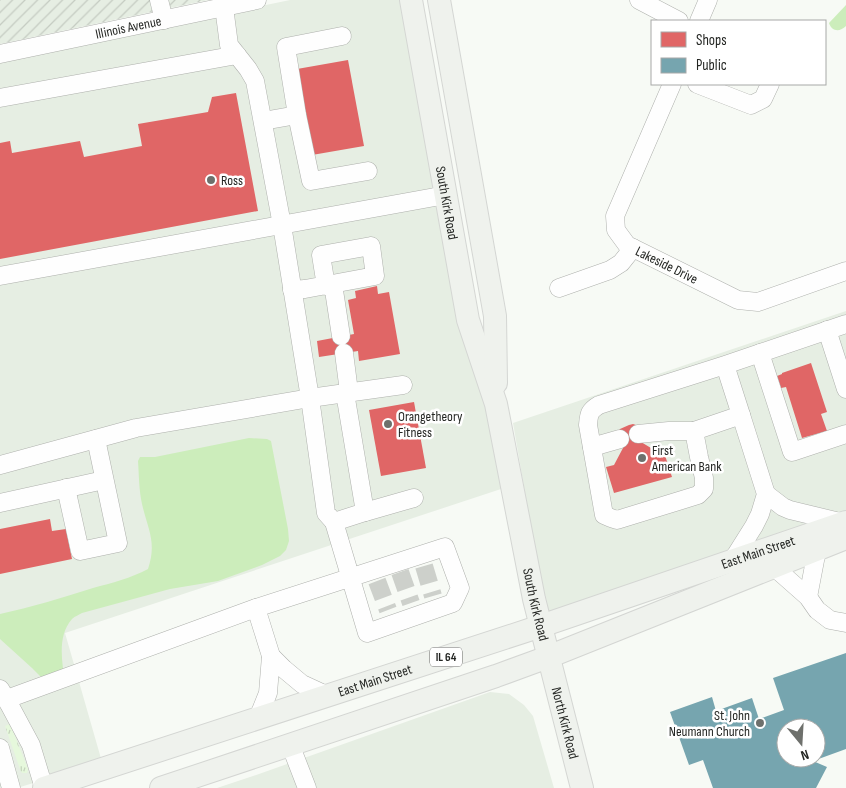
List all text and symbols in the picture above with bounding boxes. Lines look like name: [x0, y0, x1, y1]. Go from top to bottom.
street label: Illinois Avenue: [94, 12, 163, 42]
legend: [651, 20, 826, 85]
text: Shops: [696, 31, 727, 50]
text: Public: [696, 56, 727, 75]
street label: South Kirk Road: [432, 165, 462, 241]
place label: Ross: [221, 172, 243, 189]
marker: Ross: [205, 174, 217, 186]
street label: Lakeside Drive: [633, 242, 701, 287]
place label: Orangetheory Fitness: [398, 408, 463, 441]
marker: Orangetheory Fitness: [382, 418, 394, 430]
place label: First American Bank: [651, 442, 722, 475]
marker: First American Bank: [636, 452, 648, 464]
street label: East Main Street: [719, 532, 797, 572]
street label: South Kirk Road: [520, 567, 553, 643]
road number: IL 64: [430, 648, 462, 666]
street label: East Main Street: [336, 660, 414, 700]
street label: North Kirk Road: [548, 685, 583, 761]
place label: St. John Neumann Church: [669, 707, 750, 740]
marker: St. John Neumann Church: [754, 717, 766, 729]
north arrow: [776, 718, 826, 768]
text: N: [799, 746, 811, 764]

